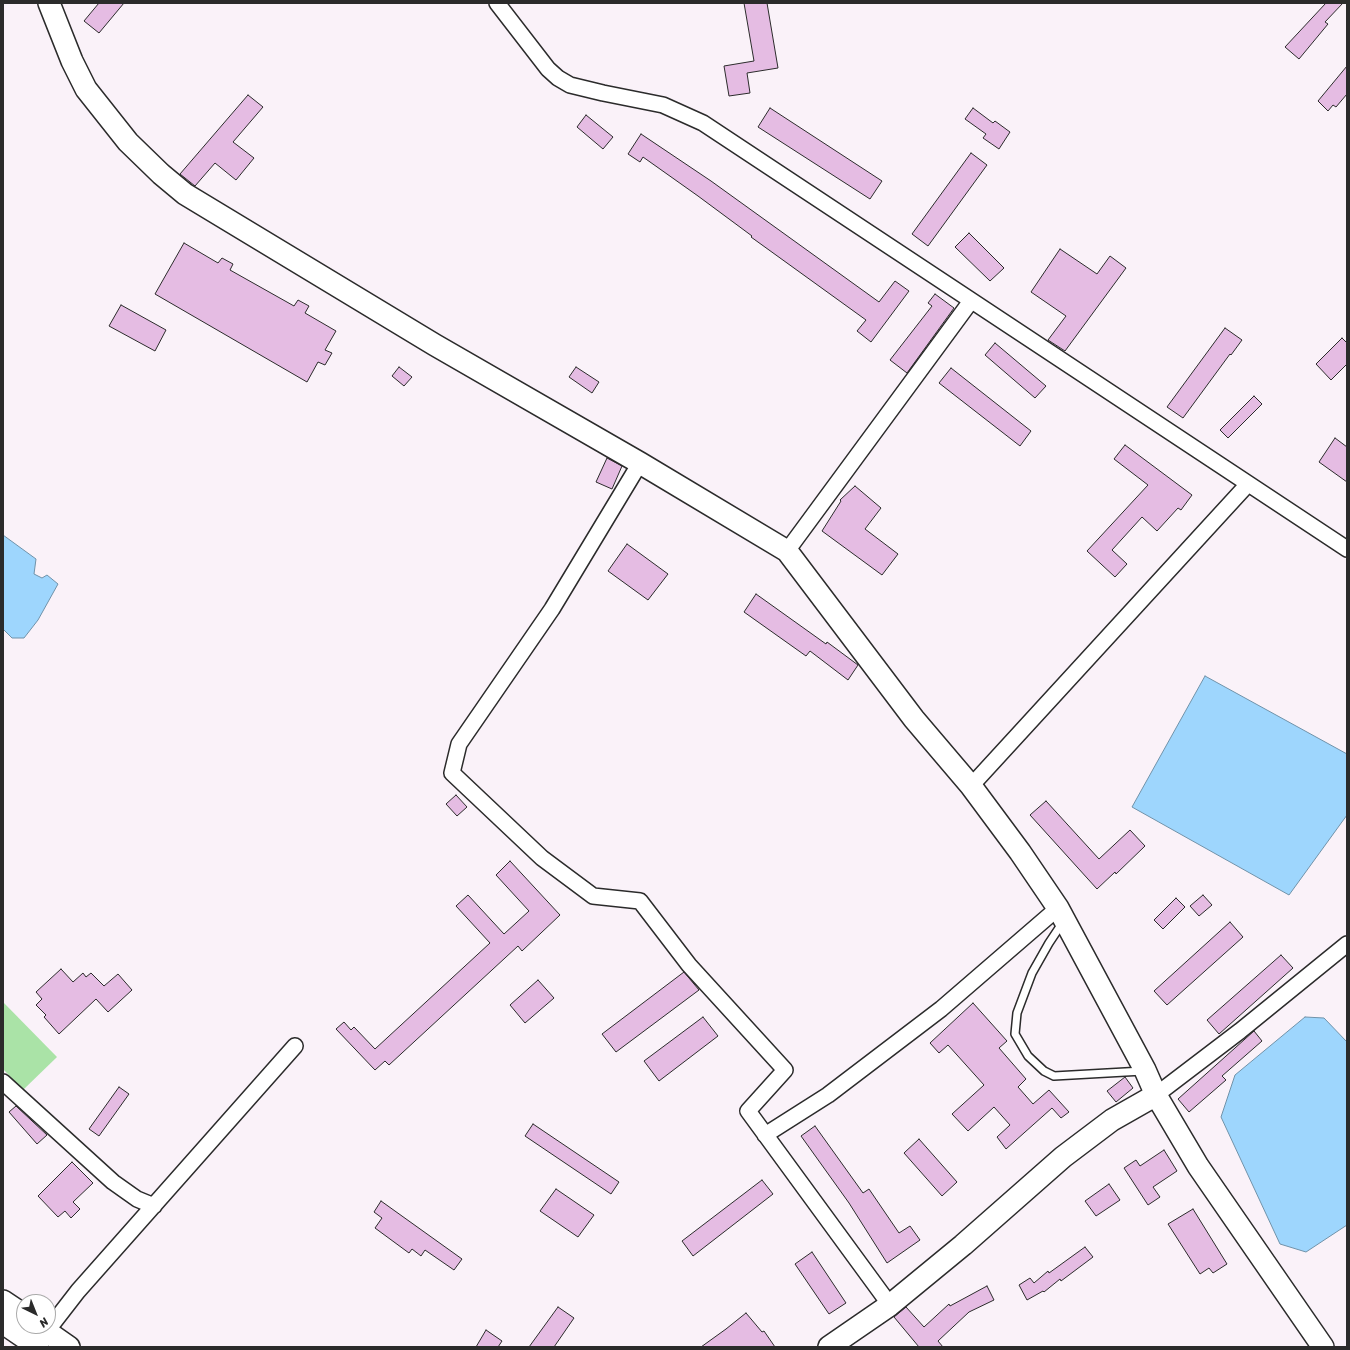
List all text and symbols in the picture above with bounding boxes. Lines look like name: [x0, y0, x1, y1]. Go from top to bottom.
north arrow: [16, 1294, 56, 1334]
text: N: [35, 1313, 53, 1332]

